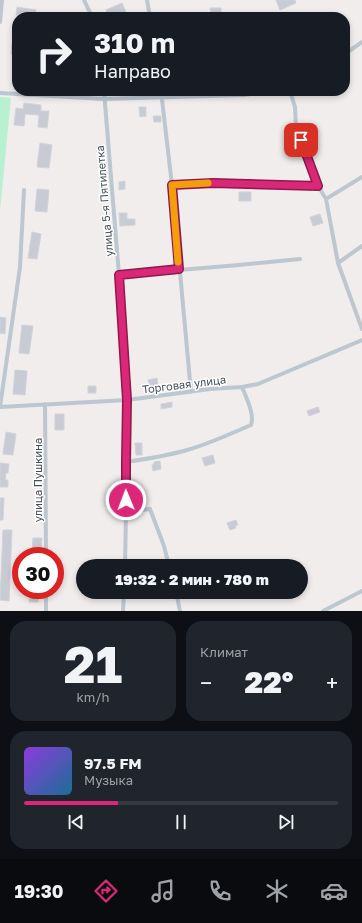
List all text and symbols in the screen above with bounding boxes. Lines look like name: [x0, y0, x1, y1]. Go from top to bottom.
text: 310 m: [94, 26, 175, 59]
icon: right: [28, 28, 80, 80]
text: Направо: [94, 60, 171, 82]
pin: [284, 123, 318, 157]
icon: arrive: [290, 129, 312, 151]
street label: улица 5-я Пятилетка: [93, 145, 115, 257]
street label: Торговая улица: [141, 372, 227, 396]
street label: улица Пушкина: [31, 438, 44, 522]
position arrow: [105, 479, 147, 521]
speed limit sign: 30: [12, 547, 64, 599]
text: 19:32 · 2 мин · 780 m: [115, 570, 269, 588]
text: 21: [64, 632, 122, 694]
text: Климат: [200, 644, 248, 660]
text: 22°: [245, 664, 293, 700]
text: −: [200, 669, 212, 696]
text: +: [326, 669, 338, 696]
text: km/h: [76, 689, 110, 705]
text: 97.5 FM: [84, 754, 142, 772]
text: Музыка: [84, 772, 133, 788]
icon: previous: [65, 811, 87, 833]
icon: pause: [170, 811, 192, 833]
icon: next: [275, 811, 297, 833]
icon: directions: [92, 877, 120, 905]
icon: music: [149, 877, 177, 905]
icon: phone: [206, 877, 234, 905]
icon: climate: [263, 877, 291, 905]
icon: car: [320, 877, 348, 905]
text: 19:30: [14, 880, 64, 902]

